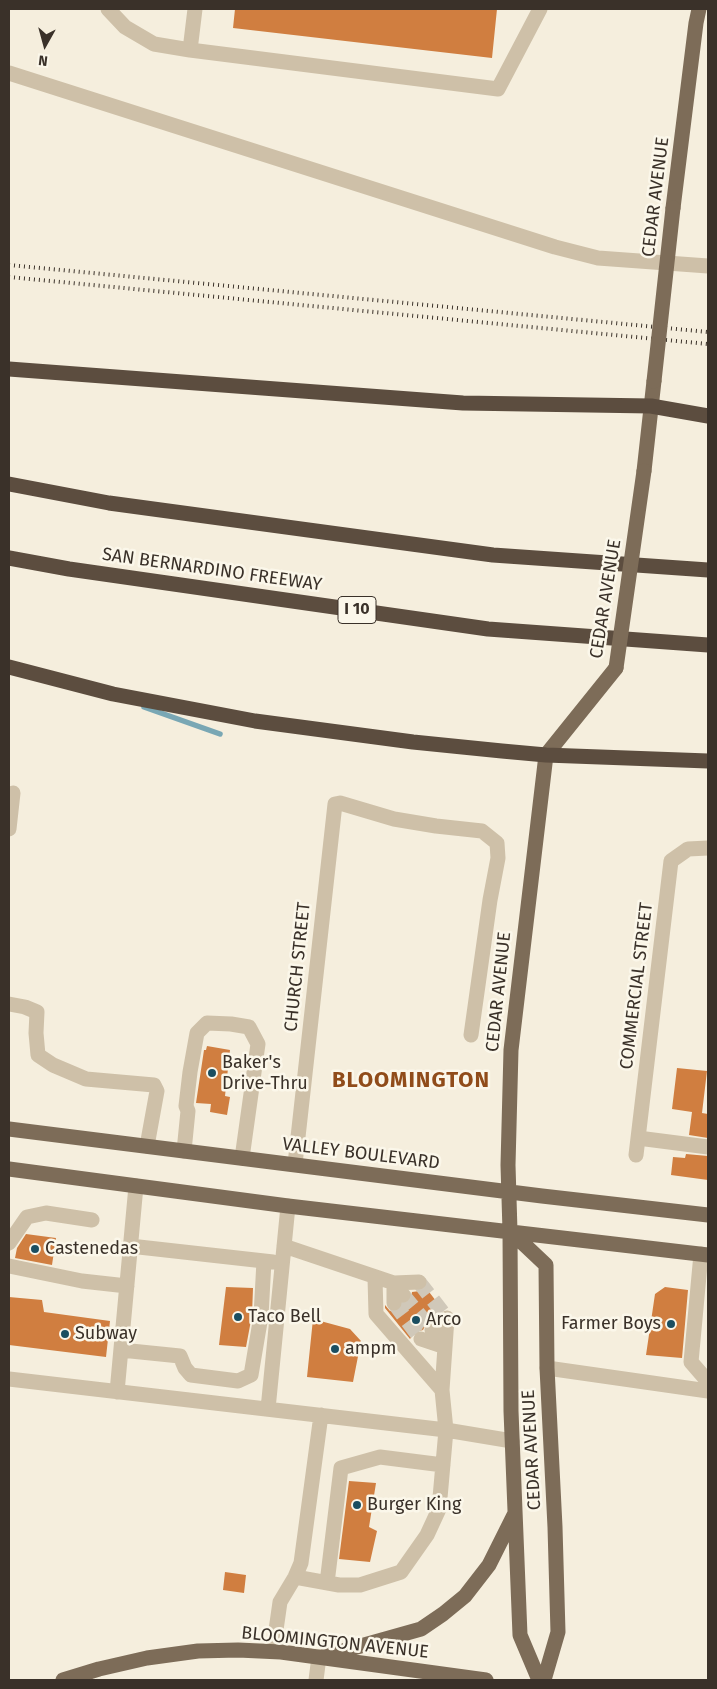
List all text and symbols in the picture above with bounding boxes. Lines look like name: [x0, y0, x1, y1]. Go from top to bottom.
north arrow: [20, 20, 70, 70]
text: N: [37, 51, 49, 69]
street label: CEDAR AVENUE: [638, 136, 674, 258]
street label: CEDAR AVENUE: [586, 538, 626, 660]
street label: SAN BERNARDINO FREEWAY: [101, 544, 323, 596]
road number: I 10: [338, 596, 376, 624]
street label: CHURCH STREET: [280, 901, 316, 1033]
street label: COMMERCIAL STREET: [616, 901, 658, 1071]
street label: CEDAR AVENUE: [482, 931, 516, 1053]
place label: Baker's Drive-Thru: [222, 1052, 308, 1094]
marker: Baker's Drive-Thru: [206, 1067, 218, 1079]
district label: BLOOMINGTON: [331, 1068, 491, 1094]
street label: VALLEY BOULEVARD: [281, 1134, 441, 1174]
place label: Castenedas: [45, 1238, 138, 1260]
marker: Castenedas: [29, 1243, 41, 1255]
place label: Taco Bell: [248, 1306, 321, 1328]
place label: Arco: [426, 1309, 461, 1331]
marker: Taco Bell: [232, 1311, 244, 1323]
place label: Farmer Boys: [561, 1313, 661, 1335]
marker: Arco: [410, 1314, 422, 1326]
marker: Farmer Boys: [665, 1318, 677, 1330]
place label: Subway: [75, 1323, 137, 1345]
marker: Subway: [59, 1328, 71, 1340]
place label: ampm: [345, 1338, 396, 1360]
marker: ampm: [329, 1343, 341, 1355]
street label: CEDAR AVENUE: [518, 1389, 546, 1511]
place label: Burger King: [367, 1494, 461, 1516]
marker: Burger King: [351, 1499, 363, 1511]
street label: BLOOMINGTON AVENUE: [240, 1622, 430, 1664]

